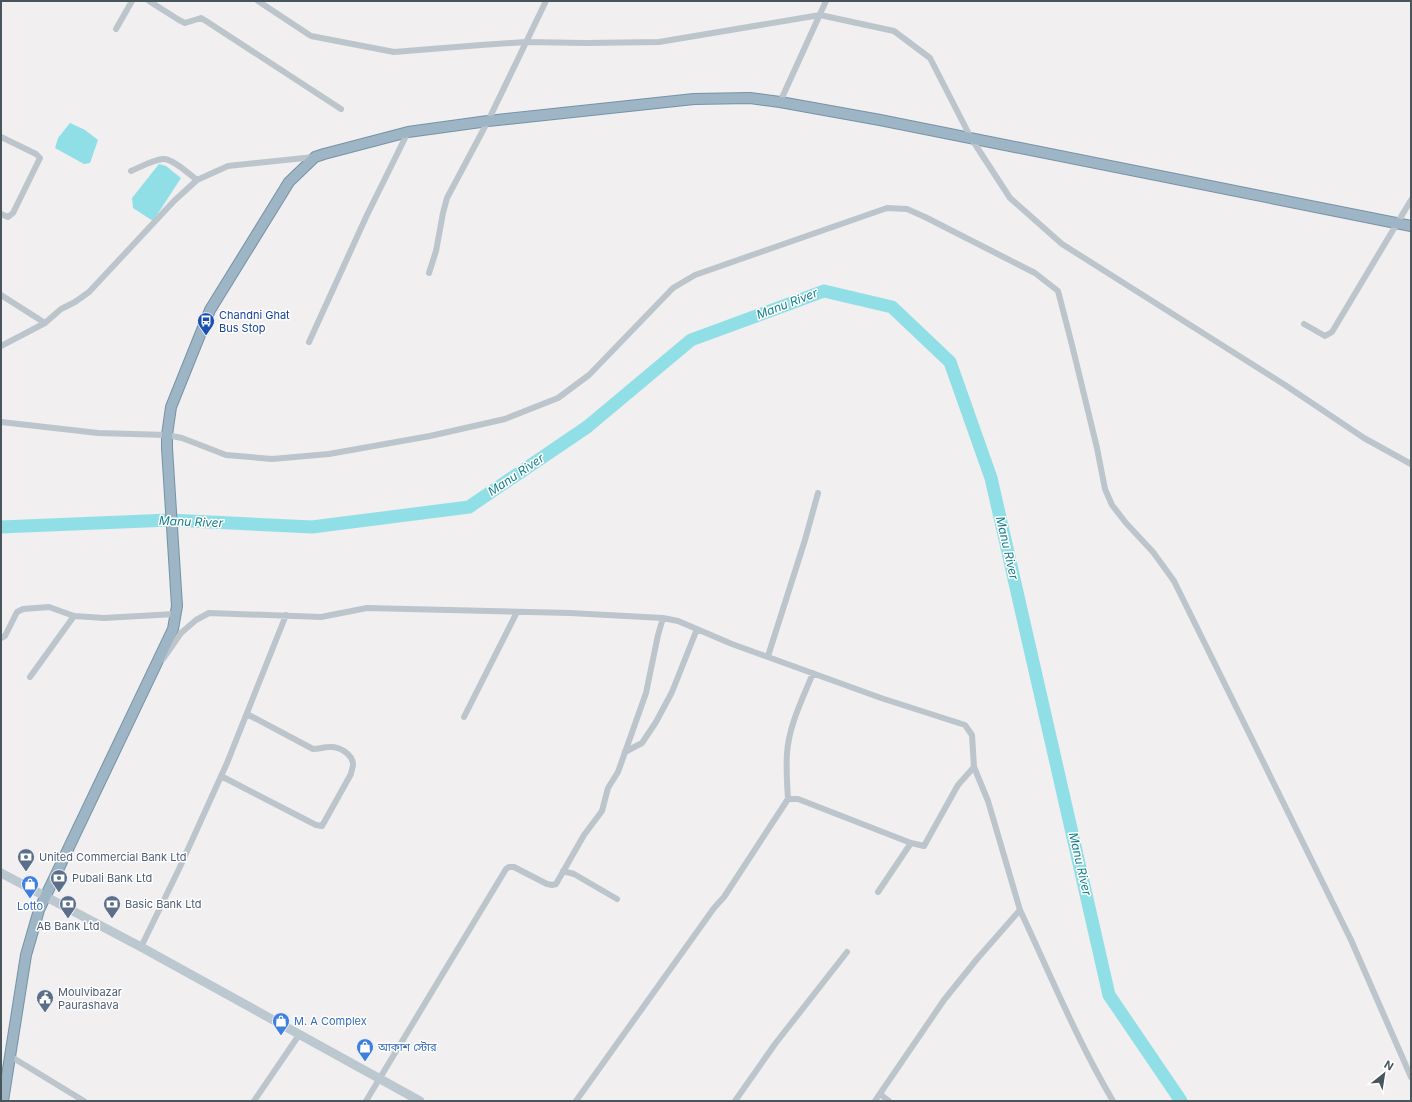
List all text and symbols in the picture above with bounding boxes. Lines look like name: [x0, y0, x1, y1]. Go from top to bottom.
water label: Manu River: [754, 285, 820, 322]
place label: Chandni Ghat Bus Stop: [219, 308, 290, 335]
bus stop icon: Chandni Ghat Bus Stop: [196, 311, 216, 336]
water label: Manu River: [485, 450, 547, 499]
water label: Manu River: [159, 513, 224, 530]
water label: Manu River: [993, 515, 1022, 581]
water label: Manu River: [1066, 831, 1095, 897]
bank icon: United Commercial Bank Ltd: [16, 847, 36, 872]
place label: United Commercial Bank Ltd: [39, 850, 186, 864]
bank icon: Pubali Bank Ltd: [49, 868, 69, 893]
place label: Pubali Bank Ltd: [72, 871, 152, 885]
shop icon: Lotto: [20, 874, 40, 899]
bank icon: AB Bank Ltd: [58, 894, 78, 919]
bank icon: Basic Bank Ltd: [102, 894, 122, 919]
place label: Basic Bank Ltd: [125, 897, 201, 911]
place label: Lotto: [17, 899, 44, 913]
place label: AB Bank Ltd: [36, 919, 100, 933]
place label: Moulvibazar Paurashava: [58, 985, 122, 1012]
public building icon: Moulvibazar Paurashava: [35, 988, 55, 1013]
shop icon: M. A Complex: [271, 1011, 291, 1036]
place label: M. A Complex: [294, 1014, 367, 1028]
shop icon: আকাশ স্টোর: [355, 1037, 375, 1062]
place label: আকাশ স্টোর: [377, 1040, 437, 1054]
north arrow: [1364, 1054, 1404, 1094]
text: N: [1382, 1057, 1396, 1073]

